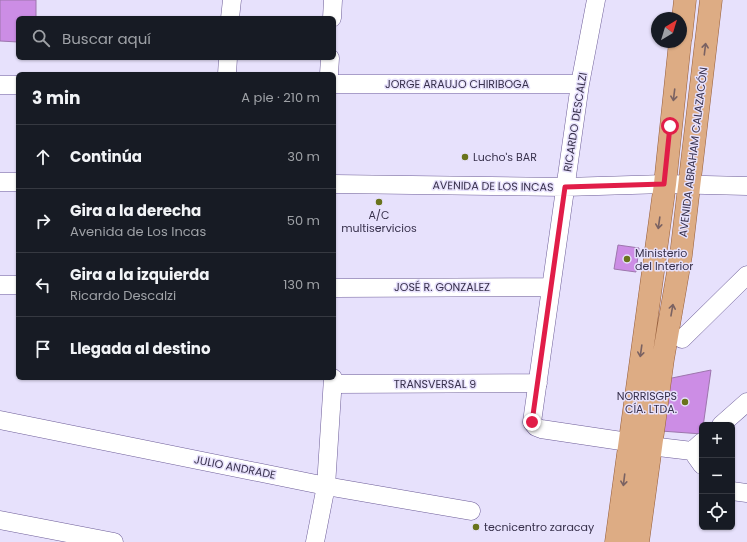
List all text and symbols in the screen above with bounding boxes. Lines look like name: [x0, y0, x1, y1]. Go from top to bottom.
north arrow: [651, 12, 687, 48]
search box: [16, 16, 336, 60]
icon: search: [30, 27, 52, 49]
text: Buscar aquí: [62, 28, 151, 49]
one-way arrow: [702, 43, 709, 56]
street label: AVENIDA ABRAHAM CALAZACÓN: [675, 66, 711, 238]
street label: RICARDO DESCALZI: [559, 71, 591, 173]
street label: JORGE ARAUJO CHIRIBOGA: [385, 76, 530, 92]
text: 3 min: [32, 86, 80, 110]
text: A pie · 210 m: [241, 88, 320, 107]
one-way arrow: [670, 88, 678, 101]
route start: [661, 117, 679, 135]
icon: ahead: [32, 146, 54, 168]
text: Continúa: [70, 146, 142, 167]
text: 30 m: [287, 147, 320, 166]
place label: Lucho's BAR: [473, 149, 537, 165]
marker: Lucho's BAR: [460, 152, 470, 162]
street label: AVENIDA DE LOS INCAS: [432, 177, 554, 195]
marker: A/C multiservicios: [374, 197, 384, 207]
text: Gira a la derecha: [70, 200, 201, 221]
place label: A/C multiservicios: [341, 207, 417, 236]
icon: right: [32, 210, 54, 232]
text: 50 m: [287, 211, 320, 230]
one-way arrow: [655, 216, 663, 229]
text: Avenida de Los Incas: [70, 222, 206, 241]
place label: Ministerio del Interior: [635, 245, 693, 274]
marker: Ministerio del Interior: [622, 254, 632, 264]
text: Gira a la izquierda: [70, 264, 209, 285]
icon: left: [32, 274, 54, 296]
text: 130 m: [283, 275, 320, 294]
street label: JOSÉ R. GONZALEZ: [394, 279, 490, 295]
text: Ricardo Descalzi: [70, 286, 176, 305]
one-way arrow: [668, 303, 676, 316]
icon: arrive: [32, 338, 54, 360]
text: Llegada al destino: [70, 338, 211, 359]
one-way arrow: [637, 345, 645, 358]
street label: TRANSVERSAL 9: [394, 376, 476, 392]
place label: NORRISGPS CÍA. LTDA.: [617, 388, 677, 417]
marker: NORRISGPS CÍA. LTDA.: [680, 397, 690, 407]
route end: [523, 413, 541, 431]
map controls: [699, 422, 735, 530]
button: +: [699, 422, 735, 458]
street label: JULIO ANDRADE: [193, 451, 277, 483]
button: −: [699, 458, 735, 494]
one-way arrow: [620, 473, 628, 486]
button: locate: [699, 494, 735, 530]
place label: tecnicentro zaracay: [484, 519, 595, 535]
marker: tecnicentro zaracay: [471, 522, 481, 532]

